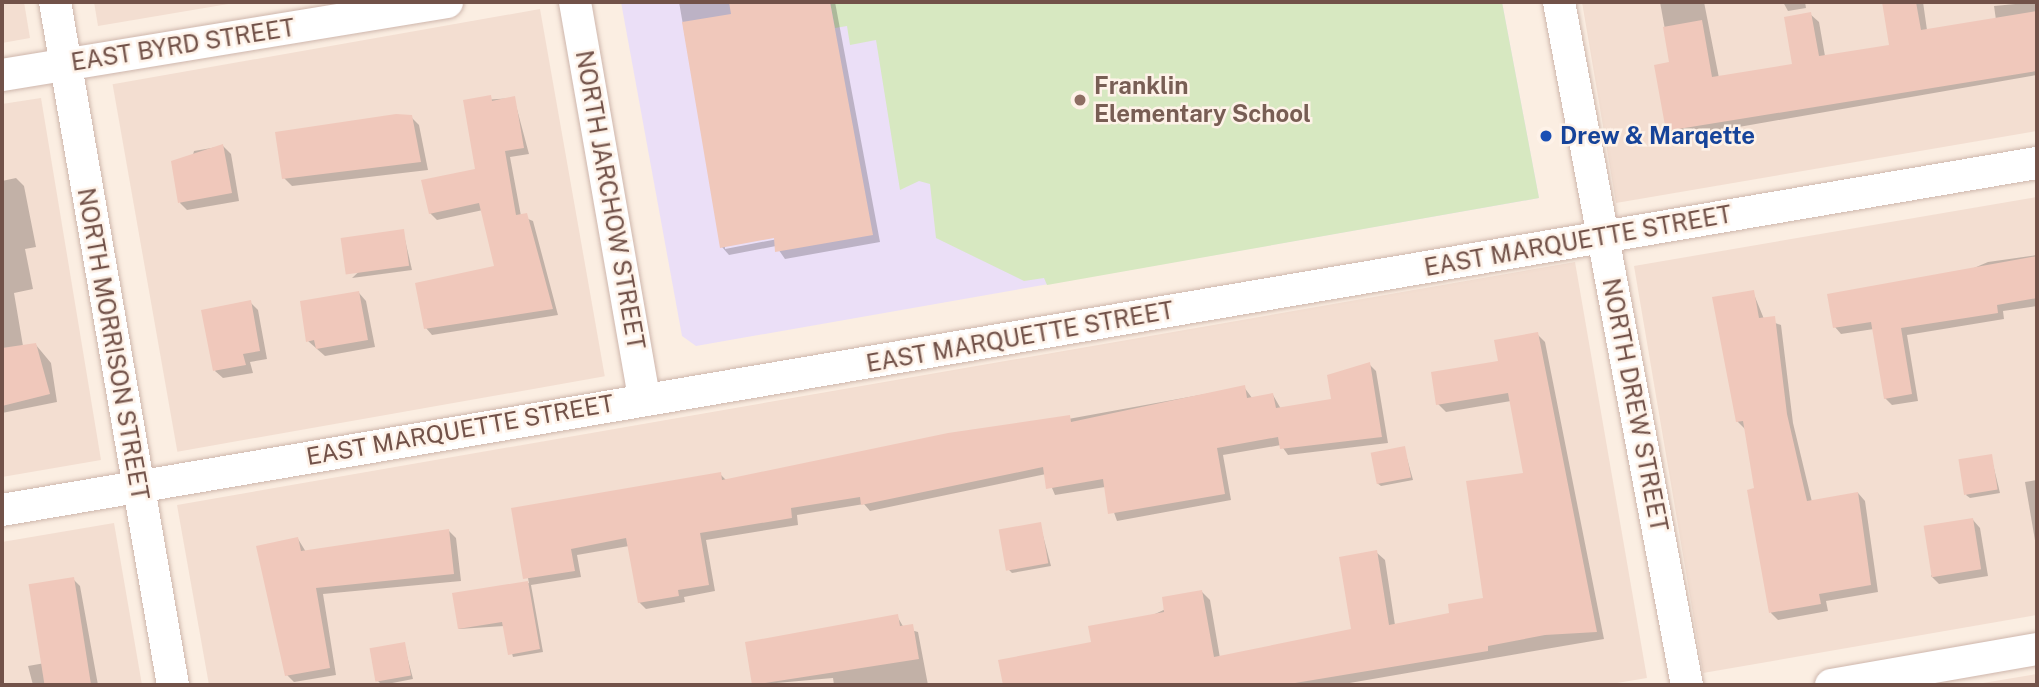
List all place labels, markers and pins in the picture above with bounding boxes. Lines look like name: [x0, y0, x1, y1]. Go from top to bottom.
place label: Franklin Elementary School: [1094, 72, 1311, 128]
marker: Franklin Elementary School: [1072, 92, 1088, 108]
place label: Drew & Marqette: [1560, 122, 1755, 150]
marker: Drew & Marqette: [1538, 128, 1554, 144]

